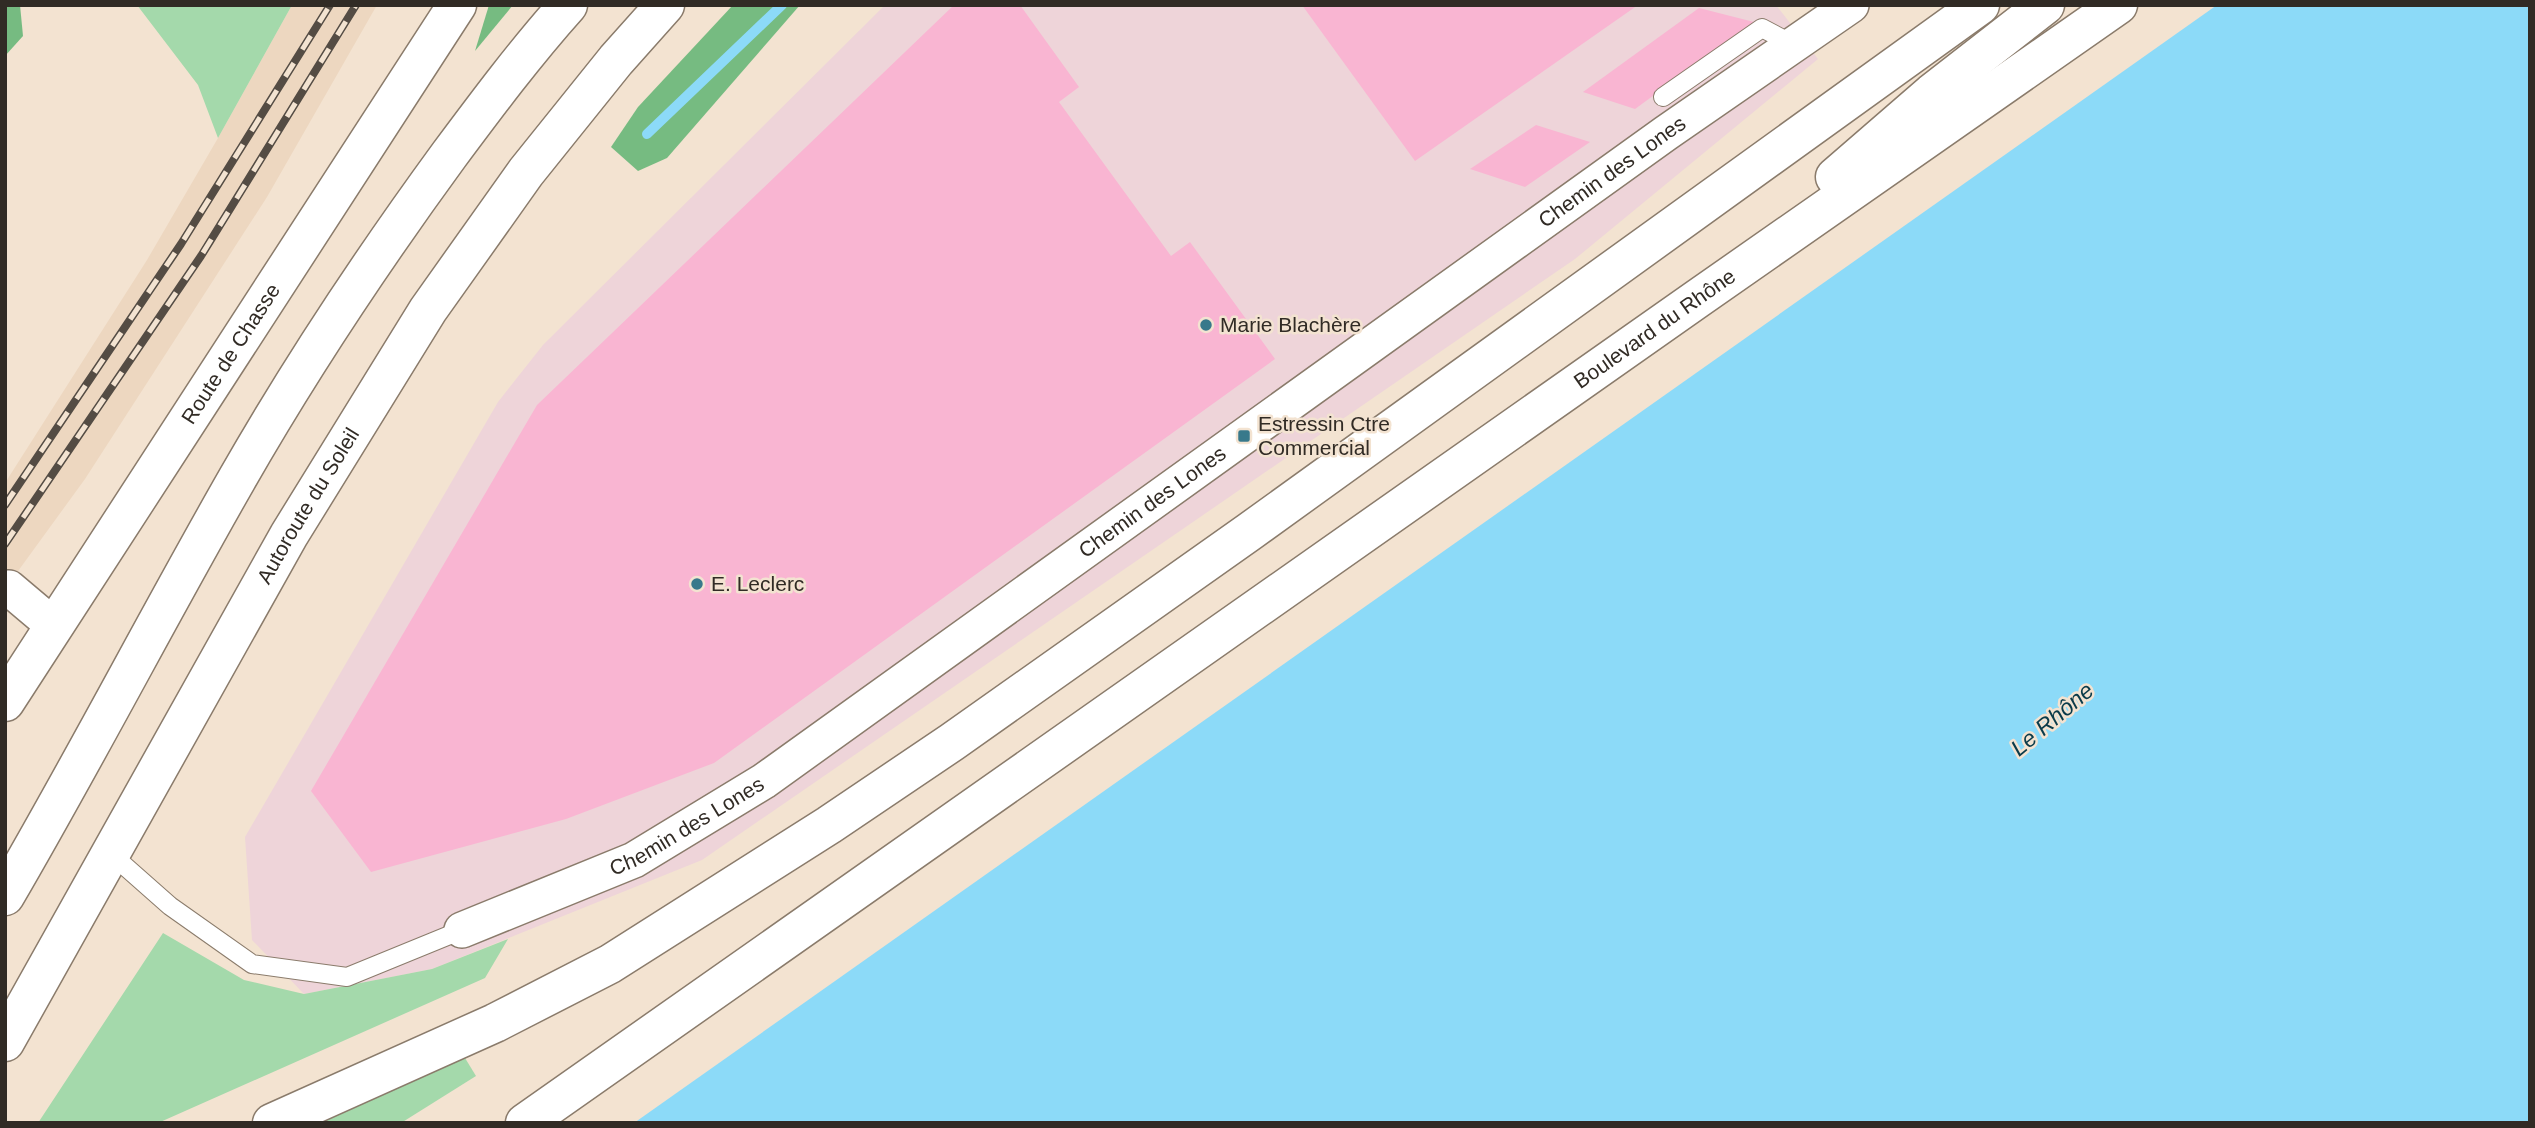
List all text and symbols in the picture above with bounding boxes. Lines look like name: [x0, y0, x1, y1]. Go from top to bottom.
street label: Chemin des Lones: [1534, 111, 1690, 232]
street label: Boulevard du Rhône: [1569, 264, 1739, 393]
street label: Route de Chasse: [177, 279, 284, 428]
place label: Marie Blachère: [1220, 313, 1361, 336]
marker: Marie Blachère: [1198, 317, 1214, 333]
place label: Estressin Ctre Commercial: [1258, 412, 1390, 459]
street label: Autoroute du Soleil: [252, 423, 363, 587]
marker: Estressin Ctre Commercial: [1236, 428, 1252, 444]
street label: Chemin des Lones: [1074, 441, 1230, 562]
place label: E. Leclerc: [711, 572, 804, 595]
marker: E. Leclerc: [689, 576, 705, 592]
water label: Le Rhône: [2005, 677, 2099, 761]
street label: Chemin des Lones: [606, 772, 768, 880]

